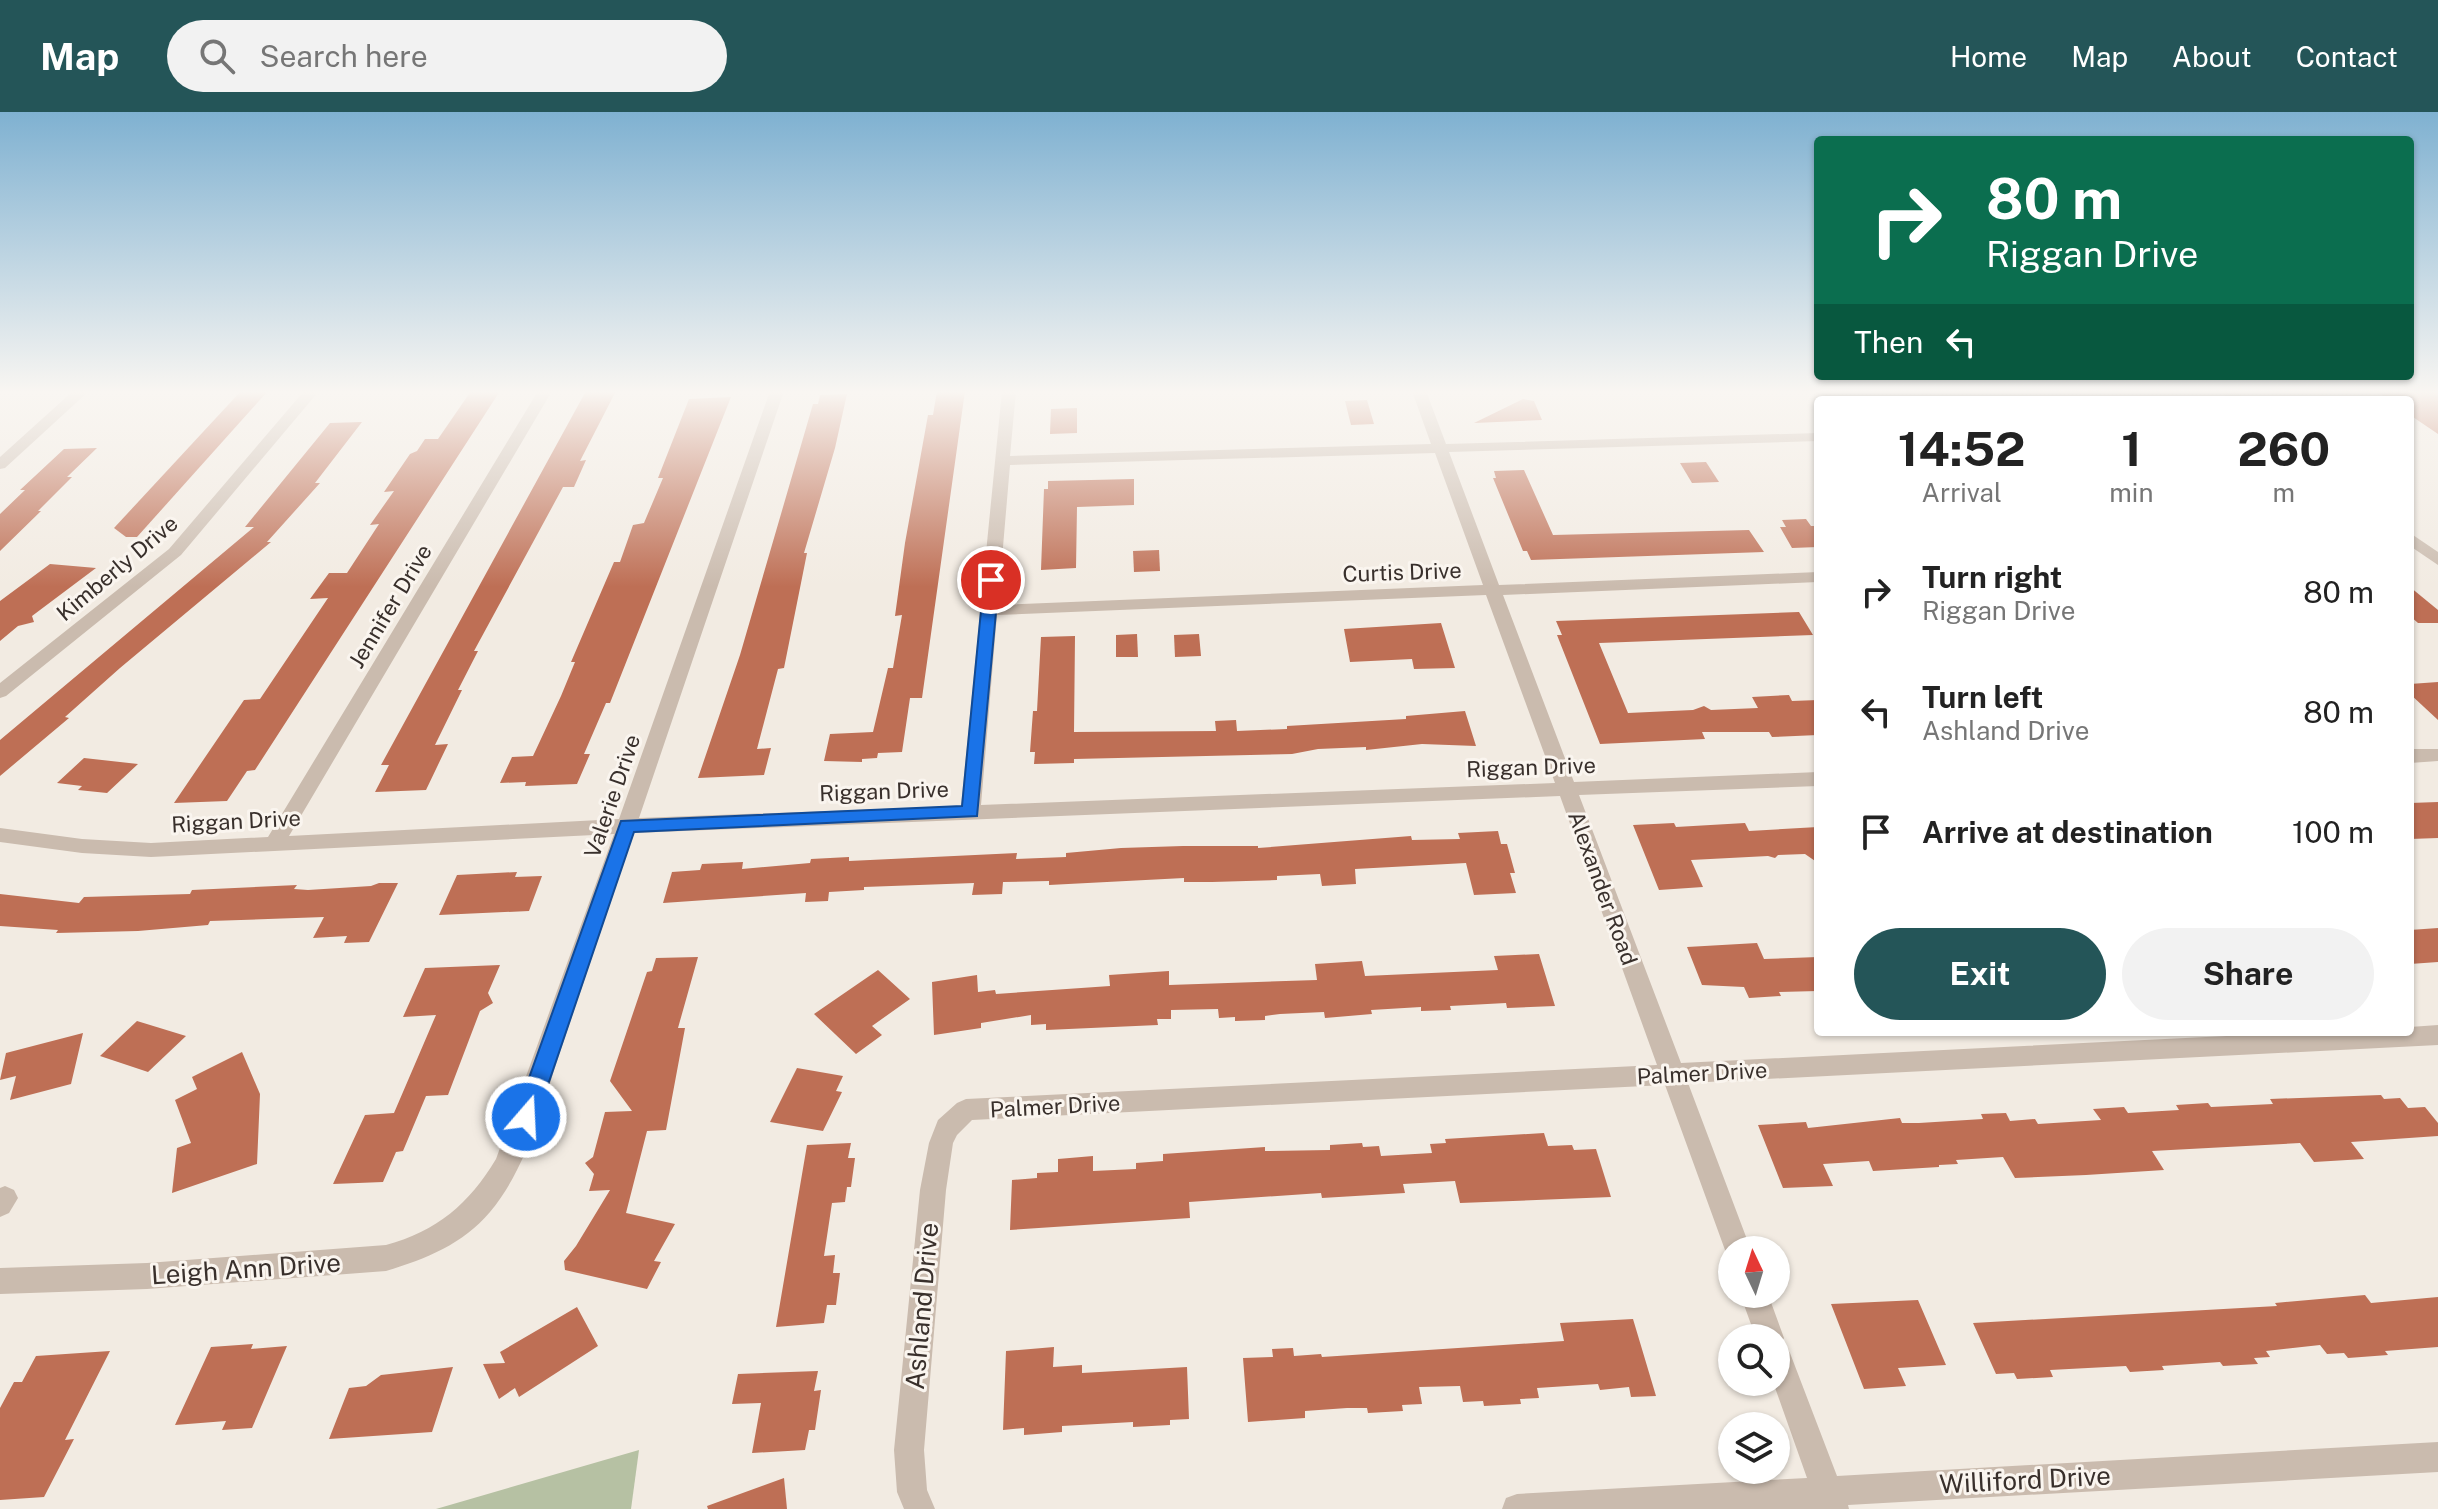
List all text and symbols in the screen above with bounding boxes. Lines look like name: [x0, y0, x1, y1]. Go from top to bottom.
search box: [167, 20, 727, 92]
text: Map: [40, 34, 119, 79]
icon: search: [195, 34, 239, 78]
text: Search here: [259, 38, 428, 74]
text: Home: [1950, 40, 2027, 73]
text: Map: [2071, 40, 2128, 73]
text: About: [2172, 40, 2252, 73]
text: Contact: [2296, 40, 2398, 73]
text: 80 m: [1986, 166, 2122, 232]
icon: right: [1854, 168, 1958, 272]
text: Riggan Drive: [1986, 233, 2198, 275]
icon: left: [1939, 320, 1983, 364]
text: Then: [1854, 324, 1923, 360]
text: 14:52: [1898, 420, 2026, 477]
text: 1: [2121, 420, 2142, 477]
text: 260: [2237, 420, 2330, 477]
text: Arrival: [1922, 477, 2002, 508]
text: min: [2109, 477, 2153, 508]
text: m: [2272, 477, 2295, 508]
street label: Kimberly Drive: [51, 510, 183, 626]
street label: Jennifer Drive: [343, 540, 437, 672]
pin: [957, 546, 1025, 614]
street label: Curtis Drive: [1342, 557, 1462, 587]
icon: arrive: [969, 558, 1013, 602]
text: Turn right: [1922, 559, 2062, 595]
icon: right: [1854, 570, 1898, 614]
text: 80 m: [2303, 574, 2374, 610]
text: Riggan Drive: [1922, 595, 2075, 626]
text: Turn left: [1922, 679, 2043, 715]
icon: left: [1854, 690, 1898, 734]
text: 80 m: [2303, 694, 2374, 730]
text: Ashland Drive: [1922, 715, 2089, 746]
street label: Valerie Drive: [579, 731, 645, 861]
street label: Riggan Drive: [1466, 752, 1596, 782]
street label: Riggan Drive: [819, 776, 949, 806]
street label: Riggan Drive: [171, 805, 301, 837]
street label: Alexander Road: [1563, 807, 1643, 969]
icon: arrive: [1854, 810, 1898, 854]
text: Arrive at destination: [1922, 814, 2213, 850]
text: 100 m: [2292, 814, 2374, 850]
button: Exit: [1854, 928, 2106, 1020]
button: Share: [2122, 928, 2374, 1020]
street label: Palmer Drive: [1636, 1057, 1768, 1089]
position arrow: [484, 1075, 568, 1159]
street label: Palmer Drive: [989, 1090, 1121, 1122]
street label: Ashland Drive: [899, 1221, 944, 1391]
north arrow: [1718, 1236, 1790, 1308]
map controls: [1718, 1236, 1790, 1484]
street label: Leigh Ann Drive: [150, 1246, 342, 1291]
button: search: [1718, 1324, 1790, 1396]
button: layers: [1718, 1412, 1790, 1484]
street label: Williford Drive: [1938, 1460, 2112, 1499]

